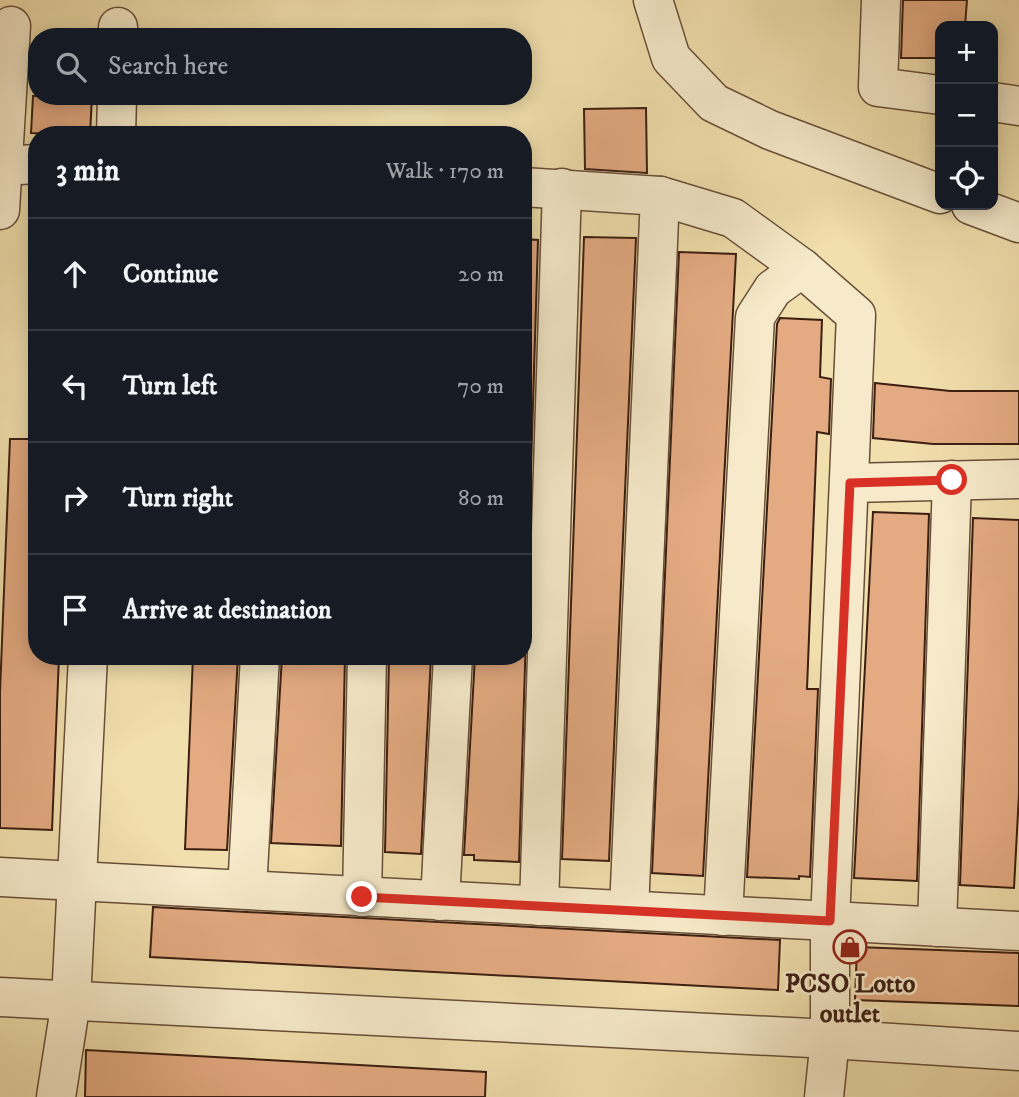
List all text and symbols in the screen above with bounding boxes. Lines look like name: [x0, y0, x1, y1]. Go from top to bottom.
map controls: [935, 21, 998, 210]
button: +: [935, 21, 998, 84]
search box: [28, 28, 532, 105]
icon: search: [52, 48, 90, 86]
text: Search here: [108, 50, 228, 83]
button: −: [935, 84, 998, 147]
button: locate: [935, 147, 998, 210]
text: 3 min: [56, 153, 120, 190]
text: Walk · 170 m: [386, 157, 504, 186]
icon: ahead: [56, 255, 94, 293]
text: Continue: [123, 258, 218, 291]
text: 20 m: [458, 260, 504, 289]
icon: left: [56, 367, 94, 405]
text: Turn left: [123, 370, 217, 403]
text: 70 m: [457, 372, 504, 401]
route start: [936, 464, 967, 495]
icon: right: [56, 479, 94, 517]
text: Turn right: [123, 482, 233, 515]
text: 80 m: [458, 484, 504, 513]
icon: arrive: [56, 591, 94, 629]
text: Arrive at destination: [123, 594, 332, 627]
route end: [346, 881, 377, 912]
shop icon: PCSO Lotto outlet: [831, 928, 869, 966]
place label: PCSO Lotto outlet: [785, 968, 916, 1031]

